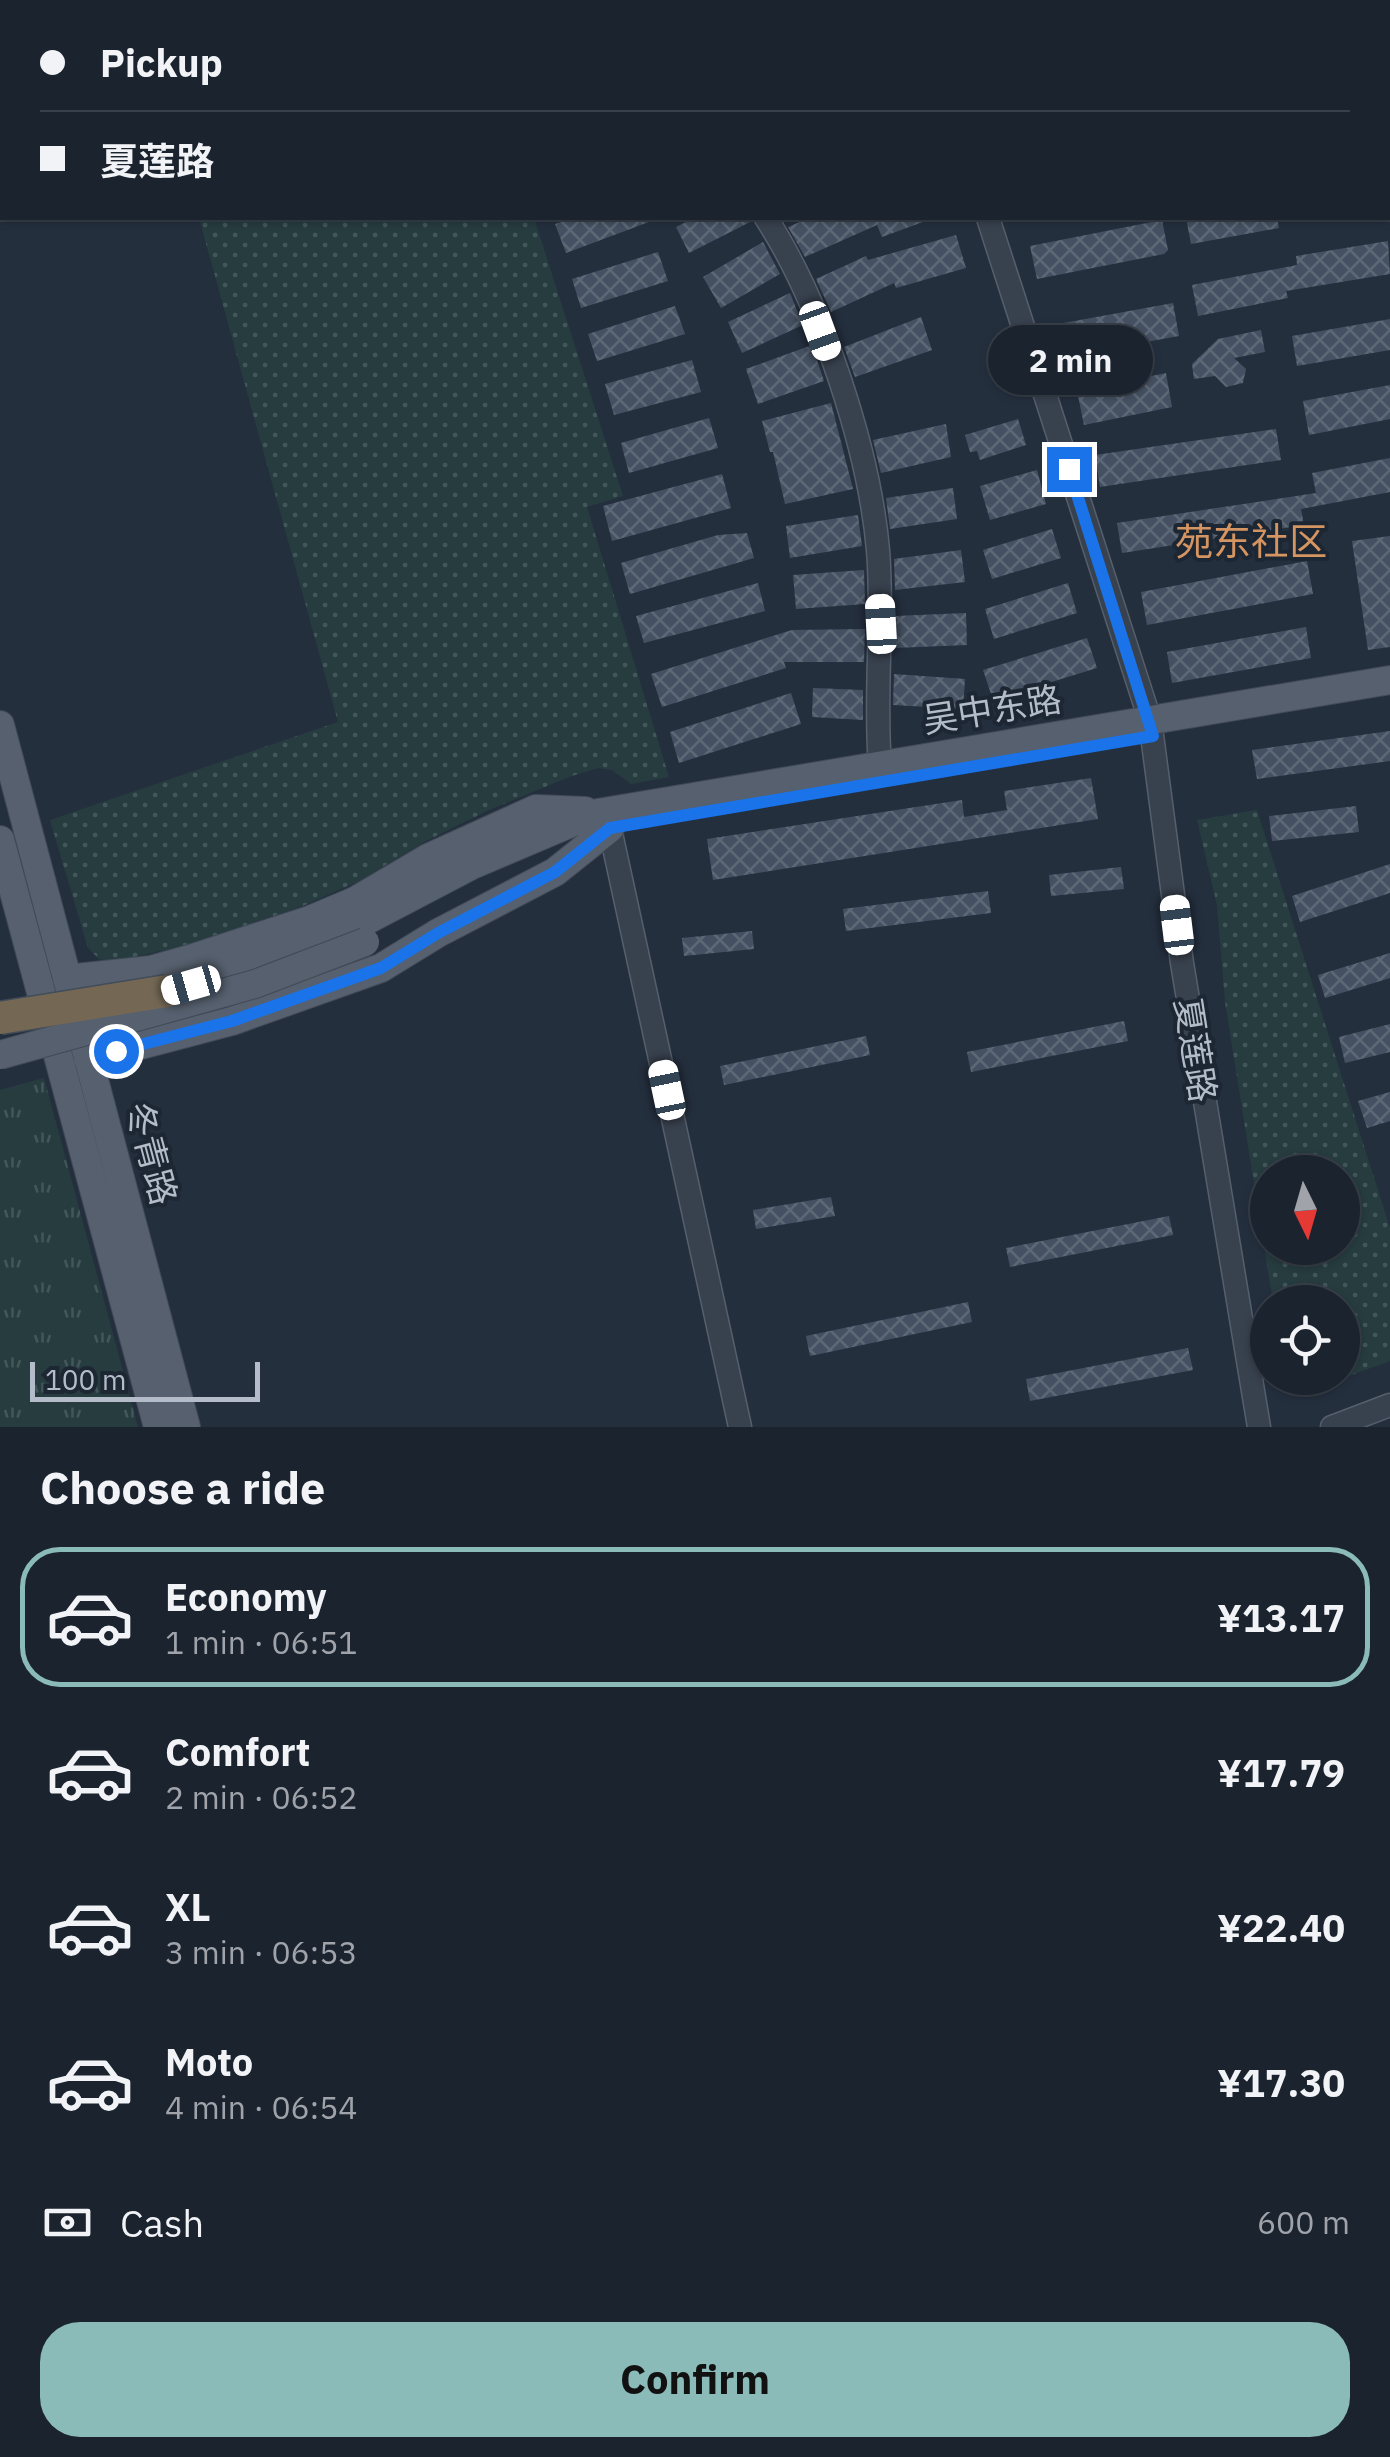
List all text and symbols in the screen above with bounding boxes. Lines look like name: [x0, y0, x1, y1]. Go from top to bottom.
text: Pickup: [100, 38, 223, 87]
text: 夏莲路: [100, 136, 214, 185]
car: [796, 298, 844, 364]
callout: 2 min: [986, 324, 1152, 394]
text: 2 min: [1029, 339, 1112, 381]
route end: [1047, 447, 1092, 492]
district label: 苑东社区: [1175, 516, 1327, 565]
car: [864, 593, 898, 655]
street label: 吴中东路: [919, 675, 1065, 743]
car: [1158, 893, 1196, 957]
car: [158, 962, 224, 1008]
street label: 夏莲路: [1165, 995, 1227, 1105]
route start: [94, 1029, 139, 1074]
car: [646, 1058, 688, 1122]
street label: 冬青路: [116, 1096, 188, 1210]
north arrow: [1250, 1155, 1360, 1265]
map controls: [1250, 1155, 1360, 1395]
button: locate: [1250, 1285, 1360, 1395]
scale bar: [30, 1357, 260, 1402]
text: 100 m: [45, 1361, 126, 1398]
text: Choose a ride: [40, 1458, 325, 1516]
icon: car: [45, 1572, 135, 1662]
text: Economy: [165, 1572, 327, 1621]
text: ¥13.17: [1217, 1593, 1345, 1642]
text: 1 min · 06:51: [165, 1621, 358, 1663]
icon: car: [45, 1727, 135, 1817]
text: Comfort: [165, 1727, 310, 1776]
text: ¥17.79: [1217, 1748, 1345, 1797]
text: 2 min · 06:52: [165, 1776, 358, 1818]
icon: car: [45, 1882, 135, 1972]
text: XL: [165, 1882, 211, 1931]
text: ¥22.40: [1217, 1903, 1345, 1952]
text: 3 min · 06:53: [165, 1931, 358, 1973]
icon: car: [45, 2037, 135, 2127]
text: Moto: [165, 2037, 253, 2086]
text: ¥17.30: [1217, 2058, 1345, 2107]
text: 4 min · 06:54: [165, 2086, 358, 2128]
icon: cash: [40, 2195, 95, 2250]
text: Cash: [120, 2198, 204, 2247]
text: 600 m: [1257, 2201, 1350, 2243]
button: Confirm: [40, 2322, 1350, 2437]

